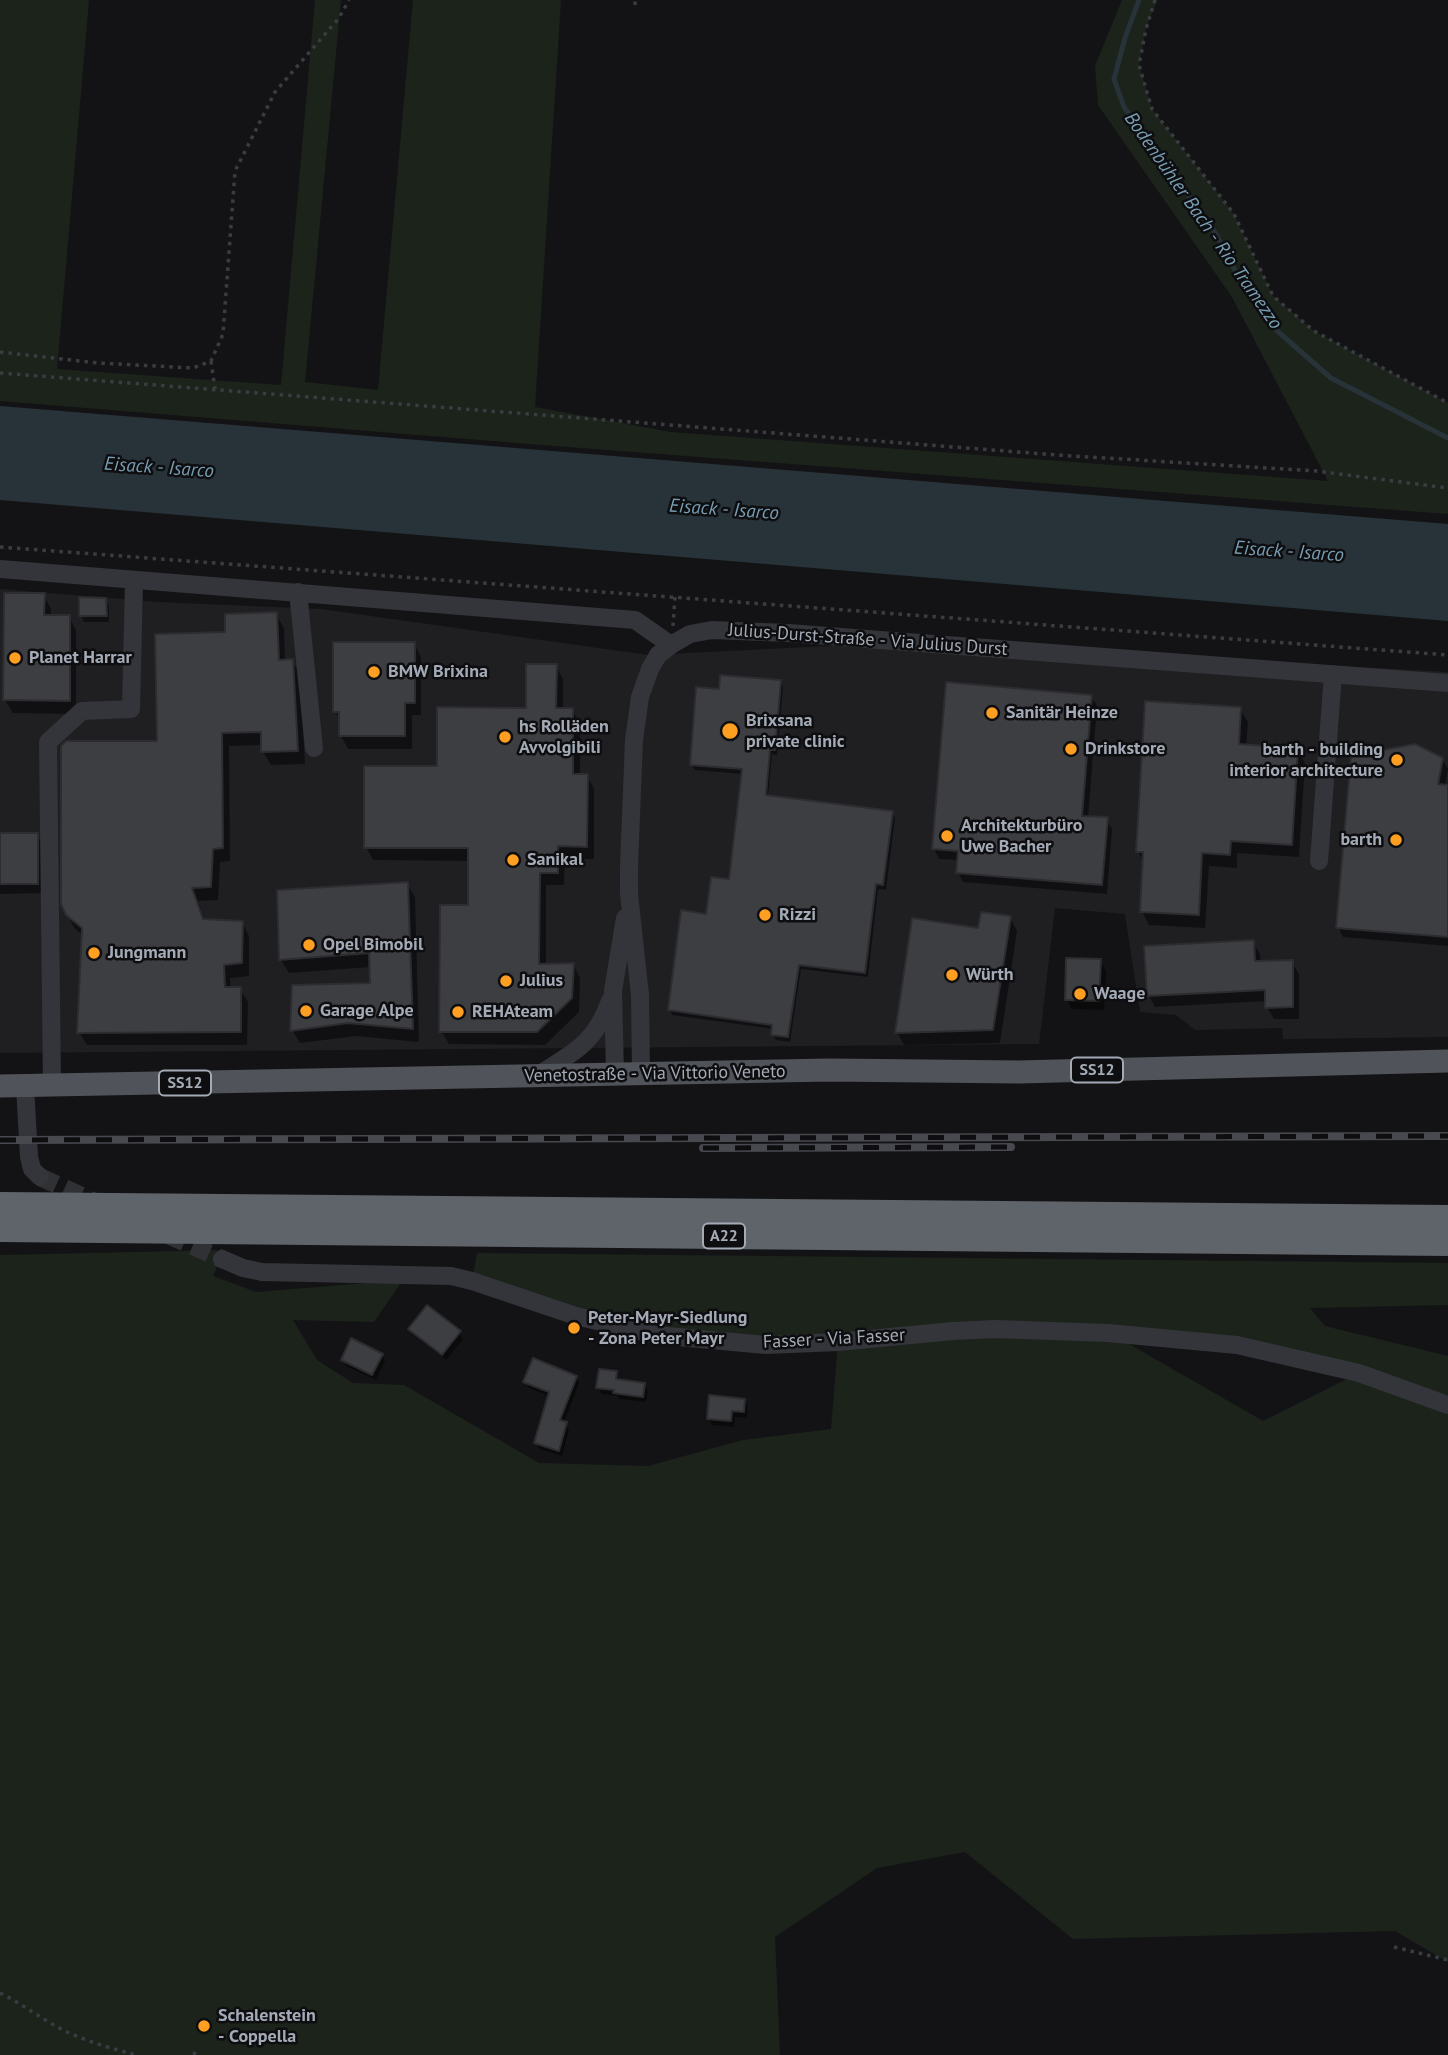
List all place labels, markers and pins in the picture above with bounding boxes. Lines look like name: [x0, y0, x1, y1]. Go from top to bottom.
place label: Planet Harrar: [29, 647, 132, 669]
marker: Planet Harrar: [7, 650, 23, 666]
place label: BMW Brixina: [388, 661, 488, 683]
marker: BMW Brixina: [366, 664, 382, 680]
place label: Sanitär Heinze: [1006, 702, 1118, 724]
marker: Sanitär Heinze: [984, 705, 1000, 721]
place label: Brixsana private clinic: [746, 710, 845, 752]
place label: hs Rolläden Avvolgibili: [519, 716, 609, 758]
marker: Brixsana private clinic: [720, 721, 740, 741]
marker: hs Rolläden Avvolgibili: [497, 729, 513, 745]
place label: Drinkstore: [1085, 738, 1165, 760]
place label: barth - building interior architecture: [1229, 739, 1383, 782]
marker: Drinkstore: [1063, 741, 1079, 757]
marker: barth - building interior architecture: [1389, 752, 1405, 768]
place label: Architekturbüro Uwe Bacher: [961, 815, 1082, 858]
marker: Architekturbüro Uwe Bacher: [939, 828, 955, 844]
place label: barth: [1340, 829, 1382, 851]
marker: barth: [1388, 832, 1404, 848]
place label: Sanikal: [527, 849, 583, 871]
marker: Sanikal: [505, 852, 521, 868]
place label: Rizzi: [779, 904, 816, 926]
marker: Rizzi: [757, 907, 773, 923]
place label: Opel Bimobil: [323, 934, 423, 956]
marker: Opel Bimobil: [301, 937, 317, 953]
place label: Jungmann: [108, 942, 186, 964]
marker: Jungmann: [86, 945, 102, 961]
place label: Würth: [966, 964, 1014, 986]
marker: Würth: [944, 967, 960, 983]
place label: Julius: [520, 970, 563, 992]
marker: Julius: [498, 973, 514, 989]
place label: Waage: [1094, 983, 1145, 1005]
marker: Waage: [1072, 986, 1088, 1002]
place label: Garage Alpe: [320, 1000, 414, 1022]
place label: REHAteam: [472, 1001, 553, 1023]
marker: Garage Alpe: [298, 1003, 314, 1019]
marker: REHAteam: [450, 1004, 466, 1020]
place label: Peter-Mayr-Siedlung - Zona Peter Mayr: [588, 1307, 747, 1350]
marker: Peter-Mayr-Siedlung - Zona Peter Mayr: [566, 1320, 582, 1336]
place label: Schalenstein - Coppella: [218, 2005, 316, 2048]
marker: Schalenstein - Coppella: [196, 2018, 212, 2034]

